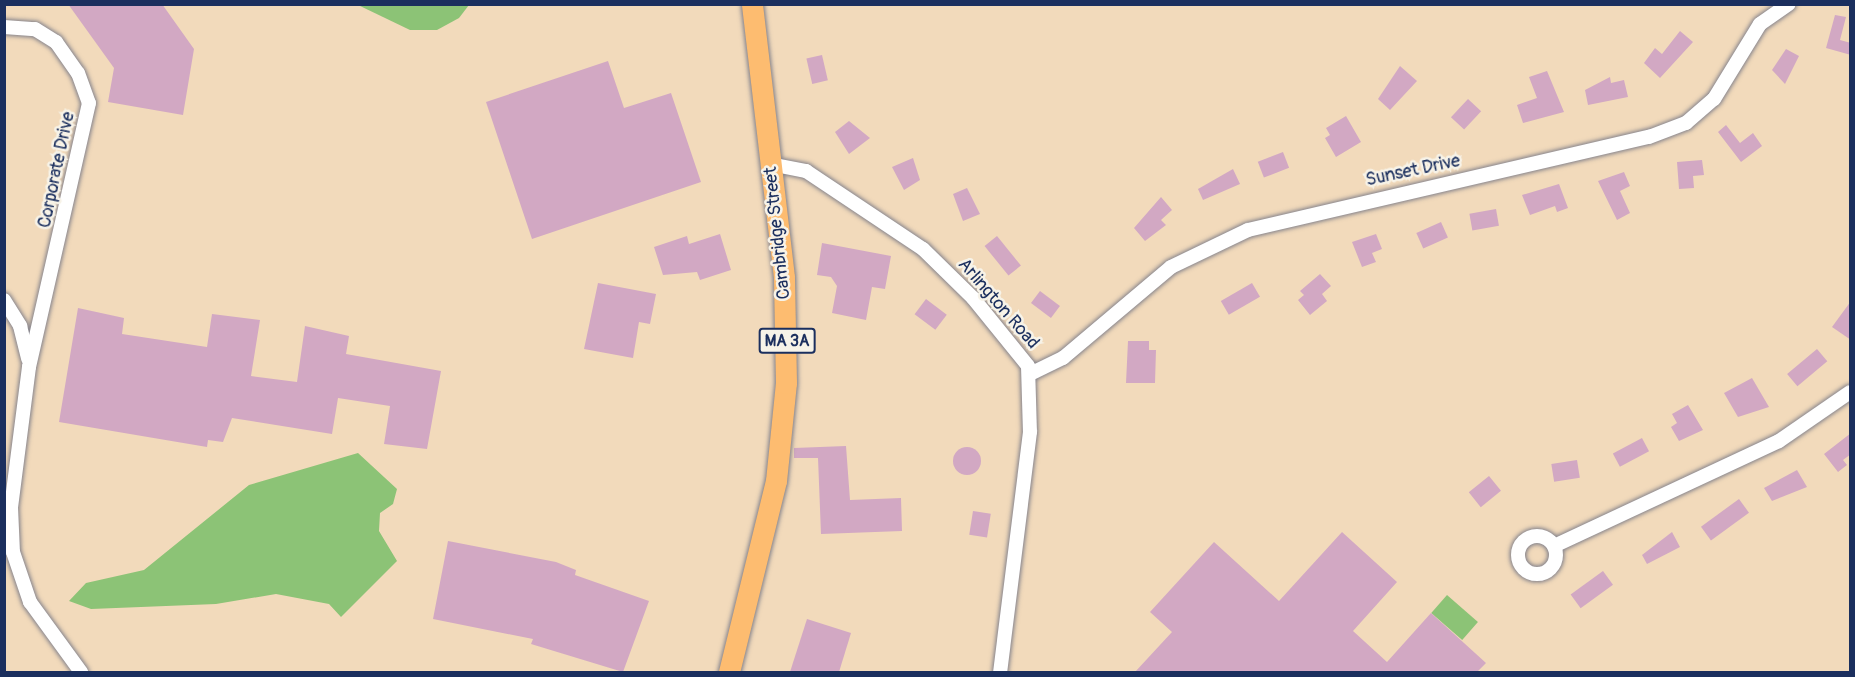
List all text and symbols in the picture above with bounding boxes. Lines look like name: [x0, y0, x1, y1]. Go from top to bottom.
street label: Corporate Drive: [34, 110, 80, 230]
street label: Sunset Drive: [1364, 150, 1462, 192]
street label: Cambridge Street: [760, 166, 796, 300]
street label: Arlington Road: [953, 254, 1043, 354]
road number: MA 3A: [758, 328, 816, 354]

